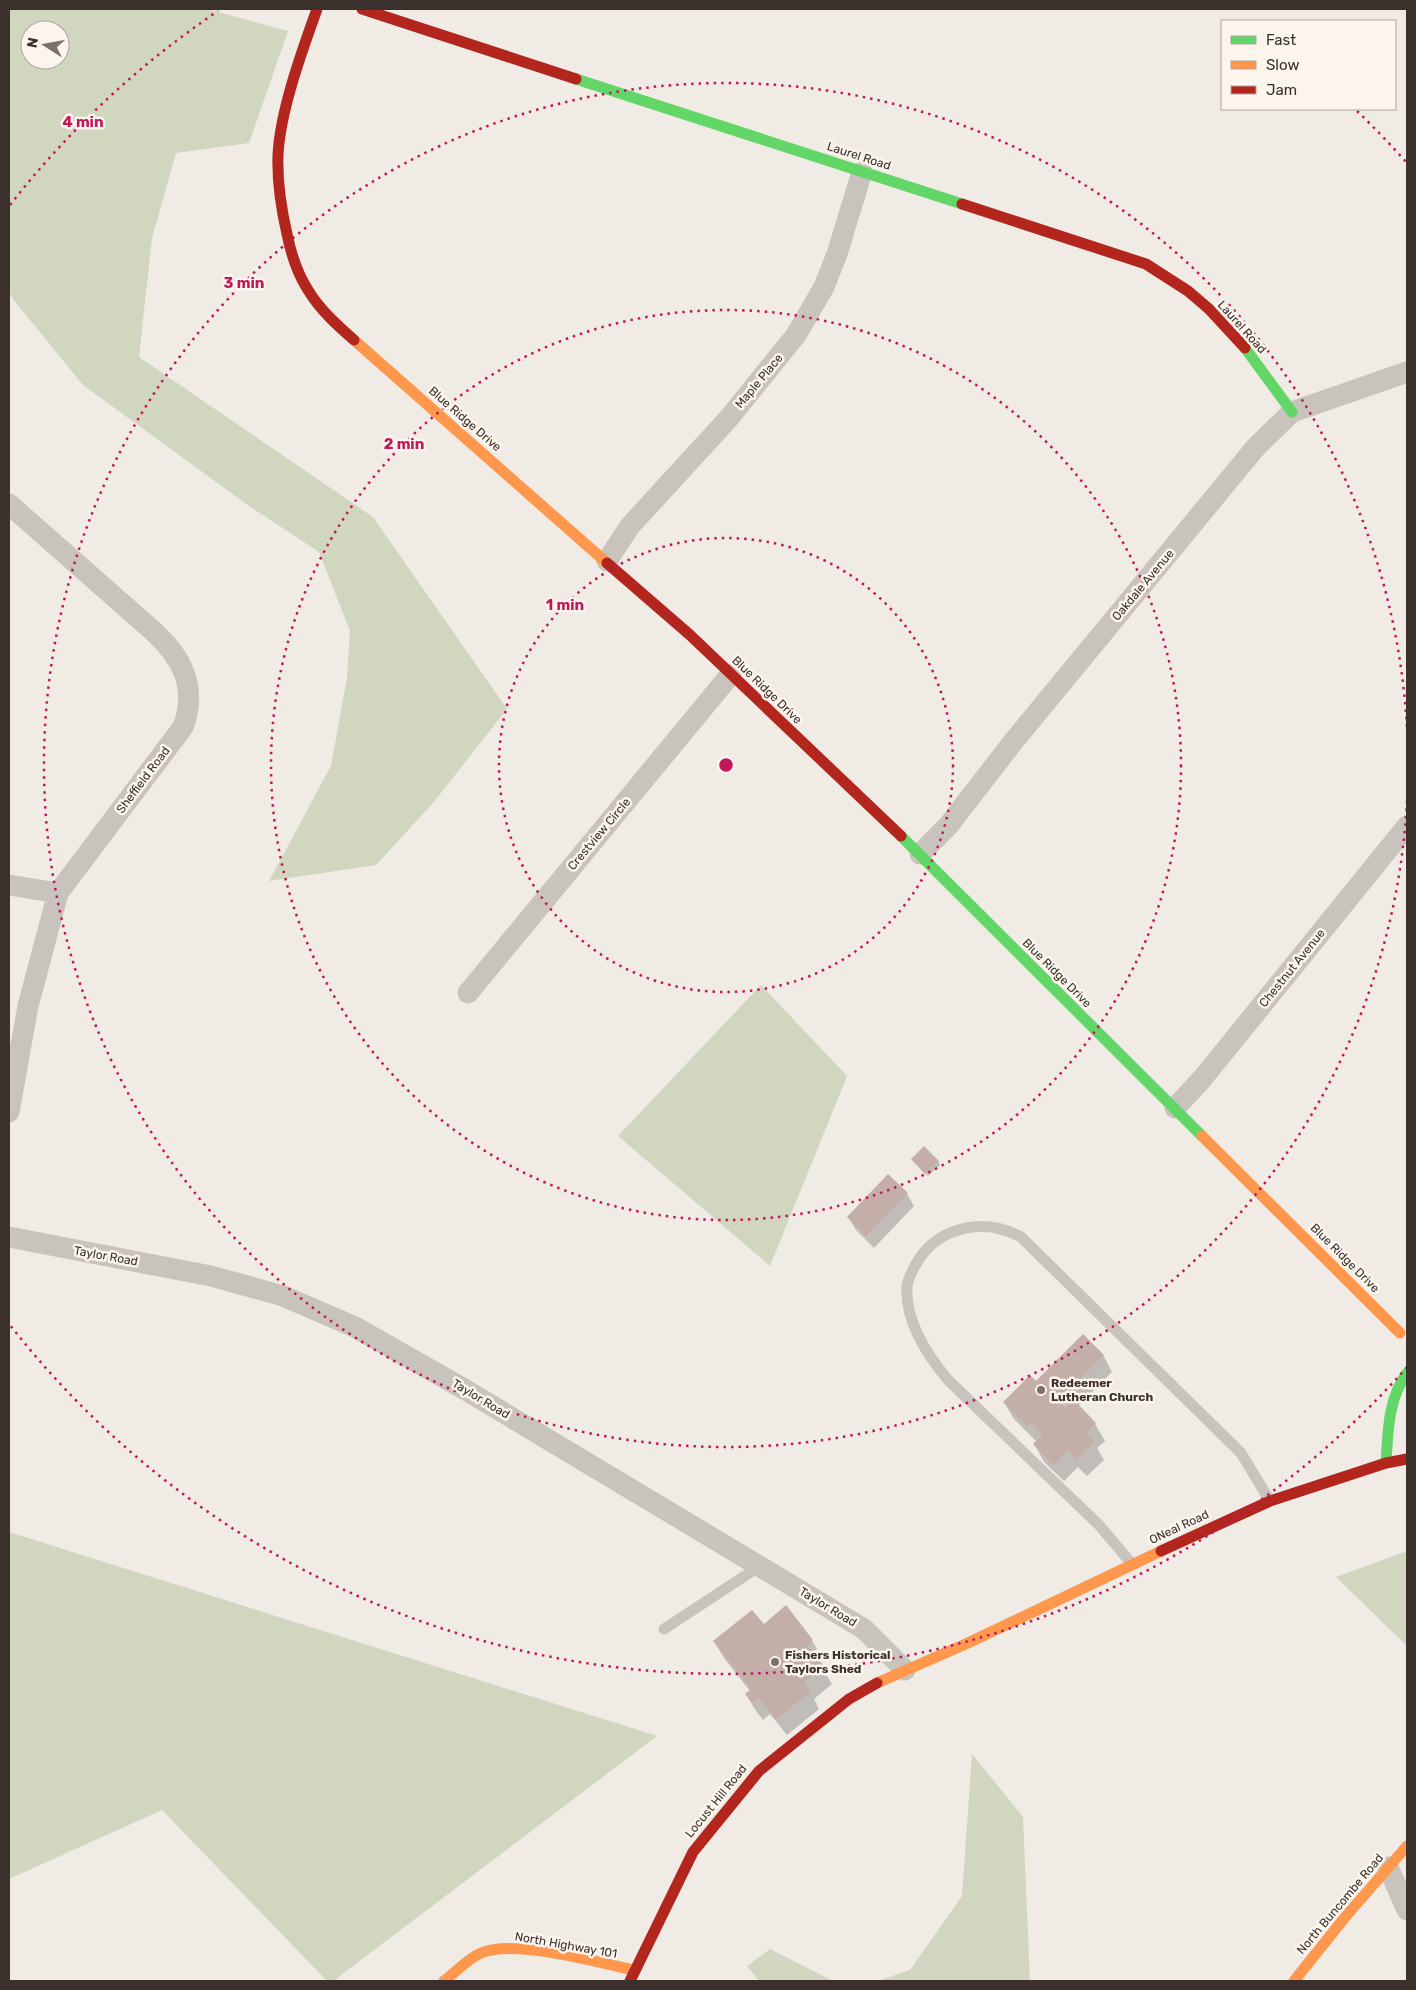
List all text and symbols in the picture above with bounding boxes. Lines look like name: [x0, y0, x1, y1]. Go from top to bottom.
north arrow: [20, 20, 70, 70]
legend: [1221, 20, 1396, 110]
text: Fast: [1266, 31, 1296, 49]
text: N: [23, 36, 42, 49]
text: Slow: [1266, 56, 1299, 74]
text: Jam: [1266, 81, 1297, 99]
text: 4 min: [62, 113, 104, 131]
street label: Laurel Road: [825, 139, 893, 173]
text: 3 min: [224, 274, 264, 292]
street label: Laurel Road: [1215, 298, 1269, 356]
street label: Maple Place: [732, 351, 786, 411]
street label: Blue Ridge Drive: [426, 384, 504, 454]
text: 2 min: [384, 435, 424, 453]
street label: Oakdale Avenue: [1109, 546, 1177, 623]
text: 1 min: [546, 596, 584, 614]
street label: Blue Ridge Drive: [729, 653, 805, 727]
street label: Sheffield Road: [113, 744, 173, 816]
centre of rings: [717, 756, 735, 774]
street label: Crestview Circle: [565, 795, 633, 873]
street label: Chestnut Avenue: [1256, 926, 1328, 1010]
street label: Blue Ridge Drive: [1020, 936, 1094, 1010]
street label: Blue Ridge Drive: [1308, 1221, 1382, 1295]
street label: Taylor Road: [73, 1244, 139, 1268]
street label: Taylor Road: [450, 1376, 512, 1422]
place label: Redeemer Lutheran Church: [1051, 1376, 1153, 1404]
marker: Redeemer Lutheran Church: [1035, 1384, 1047, 1396]
street label: ONeal Road: [1147, 1507, 1211, 1547]
street label: Taylor Road: [797, 1584, 859, 1630]
place label: Fishers Historical Taylors Shed: [785, 1648, 890, 1676]
marker: Fishers Historical Taylors Shed: [769, 1656, 781, 1668]
street label: Locust Hill Road: [682, 1762, 750, 1840]
street label: North Buncombe Road: [1294, 1851, 1386, 1957]
street label: North Highway 101: [514, 1929, 618, 1961]

